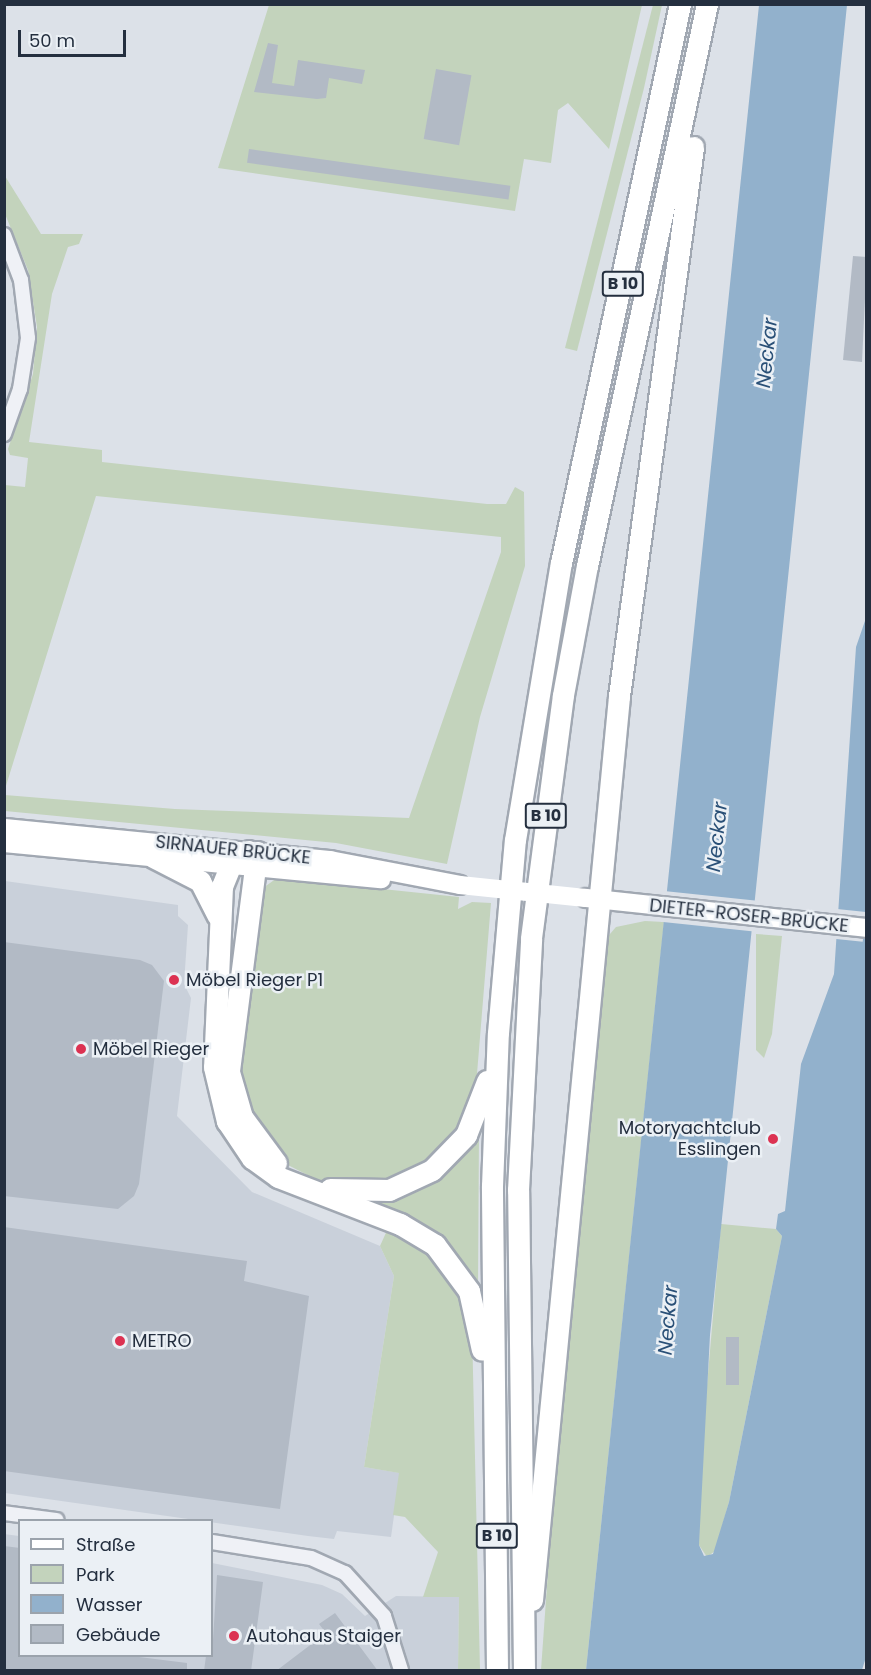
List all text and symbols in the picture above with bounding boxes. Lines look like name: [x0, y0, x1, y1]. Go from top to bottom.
scale bar: [21, 18, 129, 56]
text: 50 m: [29, 28, 75, 53]
road number: B 10: [600, 271, 646, 297]
water label: Neckar: [751, 317, 783, 389]
water label: Neckar: [701, 801, 733, 873]
road number: B 10: [524, 803, 568, 829]
street label: SIRNAUER BRÜCKE: [154, 831, 312, 869]
street label: DIETER-ROSER-BRÜCKE: [648, 895, 850, 937]
place label: Möbel Rieger P1: [186, 969, 323, 991]
marker: Möbel Rieger P1: [167, 973, 181, 987]
place label: Möbel Rieger: [93, 1038, 209, 1060]
marker: Möbel Rieger: [74, 1042, 88, 1056]
place label: Motoryachtclub Esslingen: [619, 1118, 761, 1160]
marker: Motoryachtclub Esslingen: [766, 1132, 780, 1146]
water label: Neckar: [653, 1284, 683, 1356]
place label: METRO: [132, 1330, 192, 1352]
marker: METRO: [113, 1334, 127, 1348]
legend: [18, 1519, 213, 1657]
road number: B 10: [474, 1523, 520, 1549]
text: Straße: [76, 1532, 135, 1557]
text: Park: [76, 1562, 115, 1587]
text: Wasser: [76, 1592, 142, 1617]
text: Gebäude: [76, 1622, 160, 1647]
place label: Autohaus Staiger: [246, 1625, 401, 1647]
marker: Autohaus Staiger: [227, 1629, 241, 1643]

